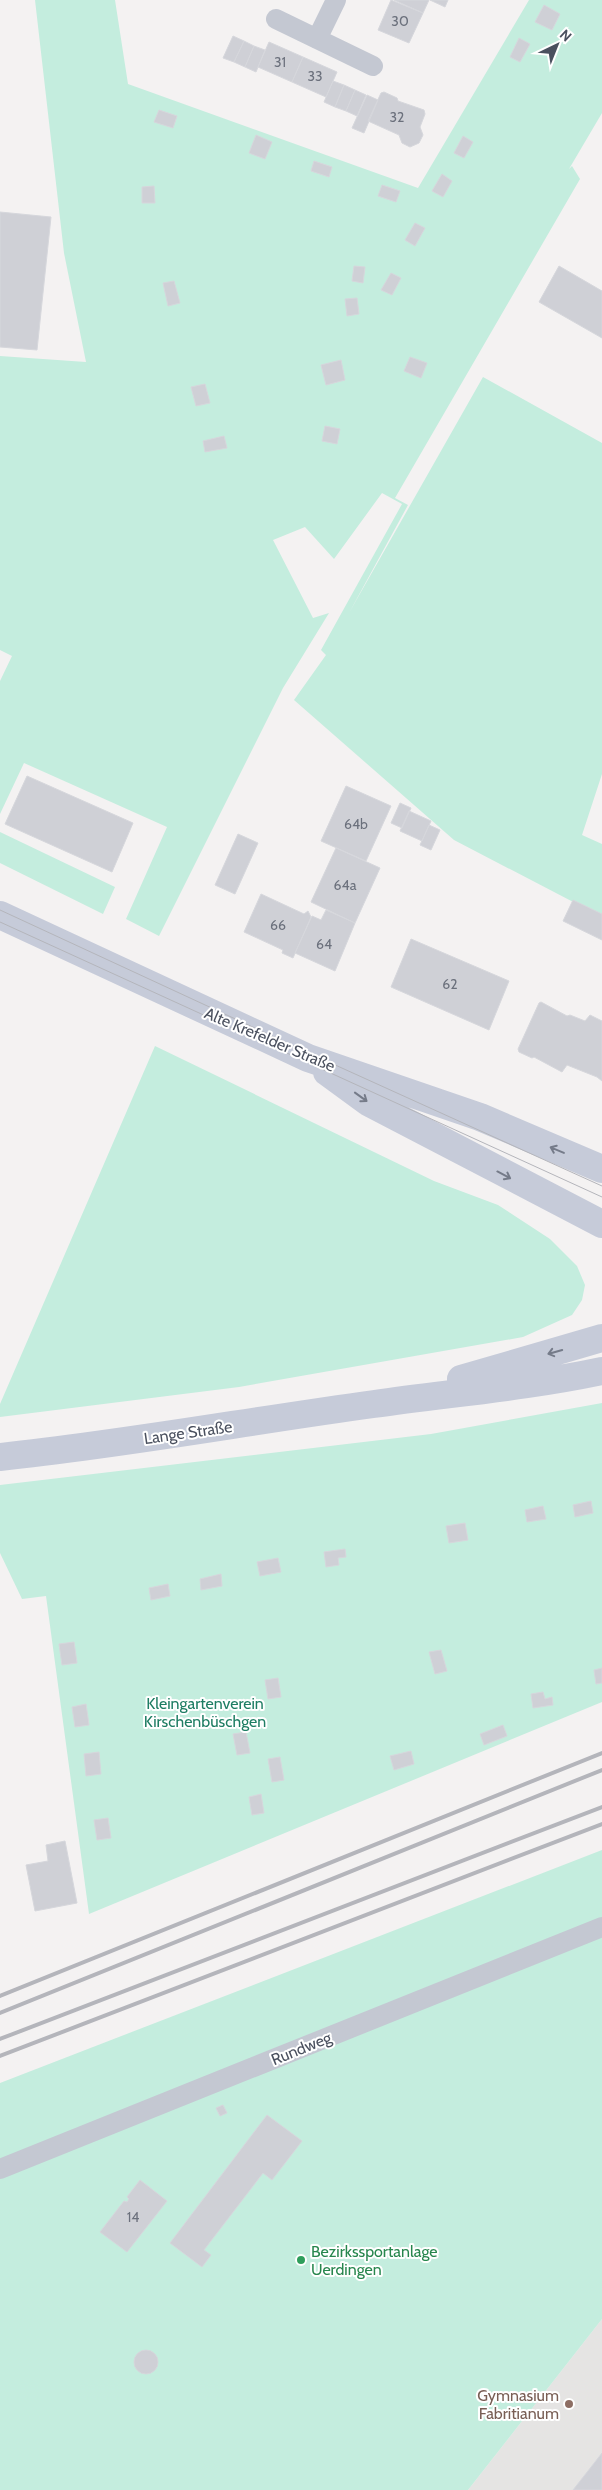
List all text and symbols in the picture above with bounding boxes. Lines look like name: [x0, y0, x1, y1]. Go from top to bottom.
house number: 30: [391, 12, 409, 30]
north arrow: [532, 20, 582, 70]
text: N: [556, 26, 576, 45]
house number: 31: [274, 53, 286, 71]
house number: 33: [307, 67, 323, 85]
house number: 32: [390, 108, 404, 126]
house number: 64b: [344, 815, 368, 833]
house number: 64a: [334, 876, 357, 894]
house number: 66: [270, 916, 286, 934]
house number: 64: [316, 935, 332, 953]
house number: 62: [442, 975, 458, 993]
street label: Alte Krefelder Straße: [202, 1003, 338, 1076]
one-way arrow: [354, 1092, 368, 1102]
one-way arrow: [550, 1144, 565, 1154]
one-way arrow: [496, 1170, 511, 1180]
one-way arrow: [548, 1347, 564, 1357]
street label: Lange Straße: [143, 1417, 233, 1448]
park label: Kleingartenverein Kirschenbüschgen: [144, 1694, 266, 1731]
street label: Rundweg: [268, 2027, 335, 2069]
house number: 14: [127, 2208, 139, 2226]
place label: Bezirkssportanlage Uerdingen: [311, 2242, 438, 2279]
marker: Bezirkssportanlage Uerdingen: [295, 2254, 307, 2266]
place label: Gymnasium Fabritianum: [477, 2386, 559, 2423]
marker: Gymnasium Fabritianum: [563, 2398, 575, 2410]

